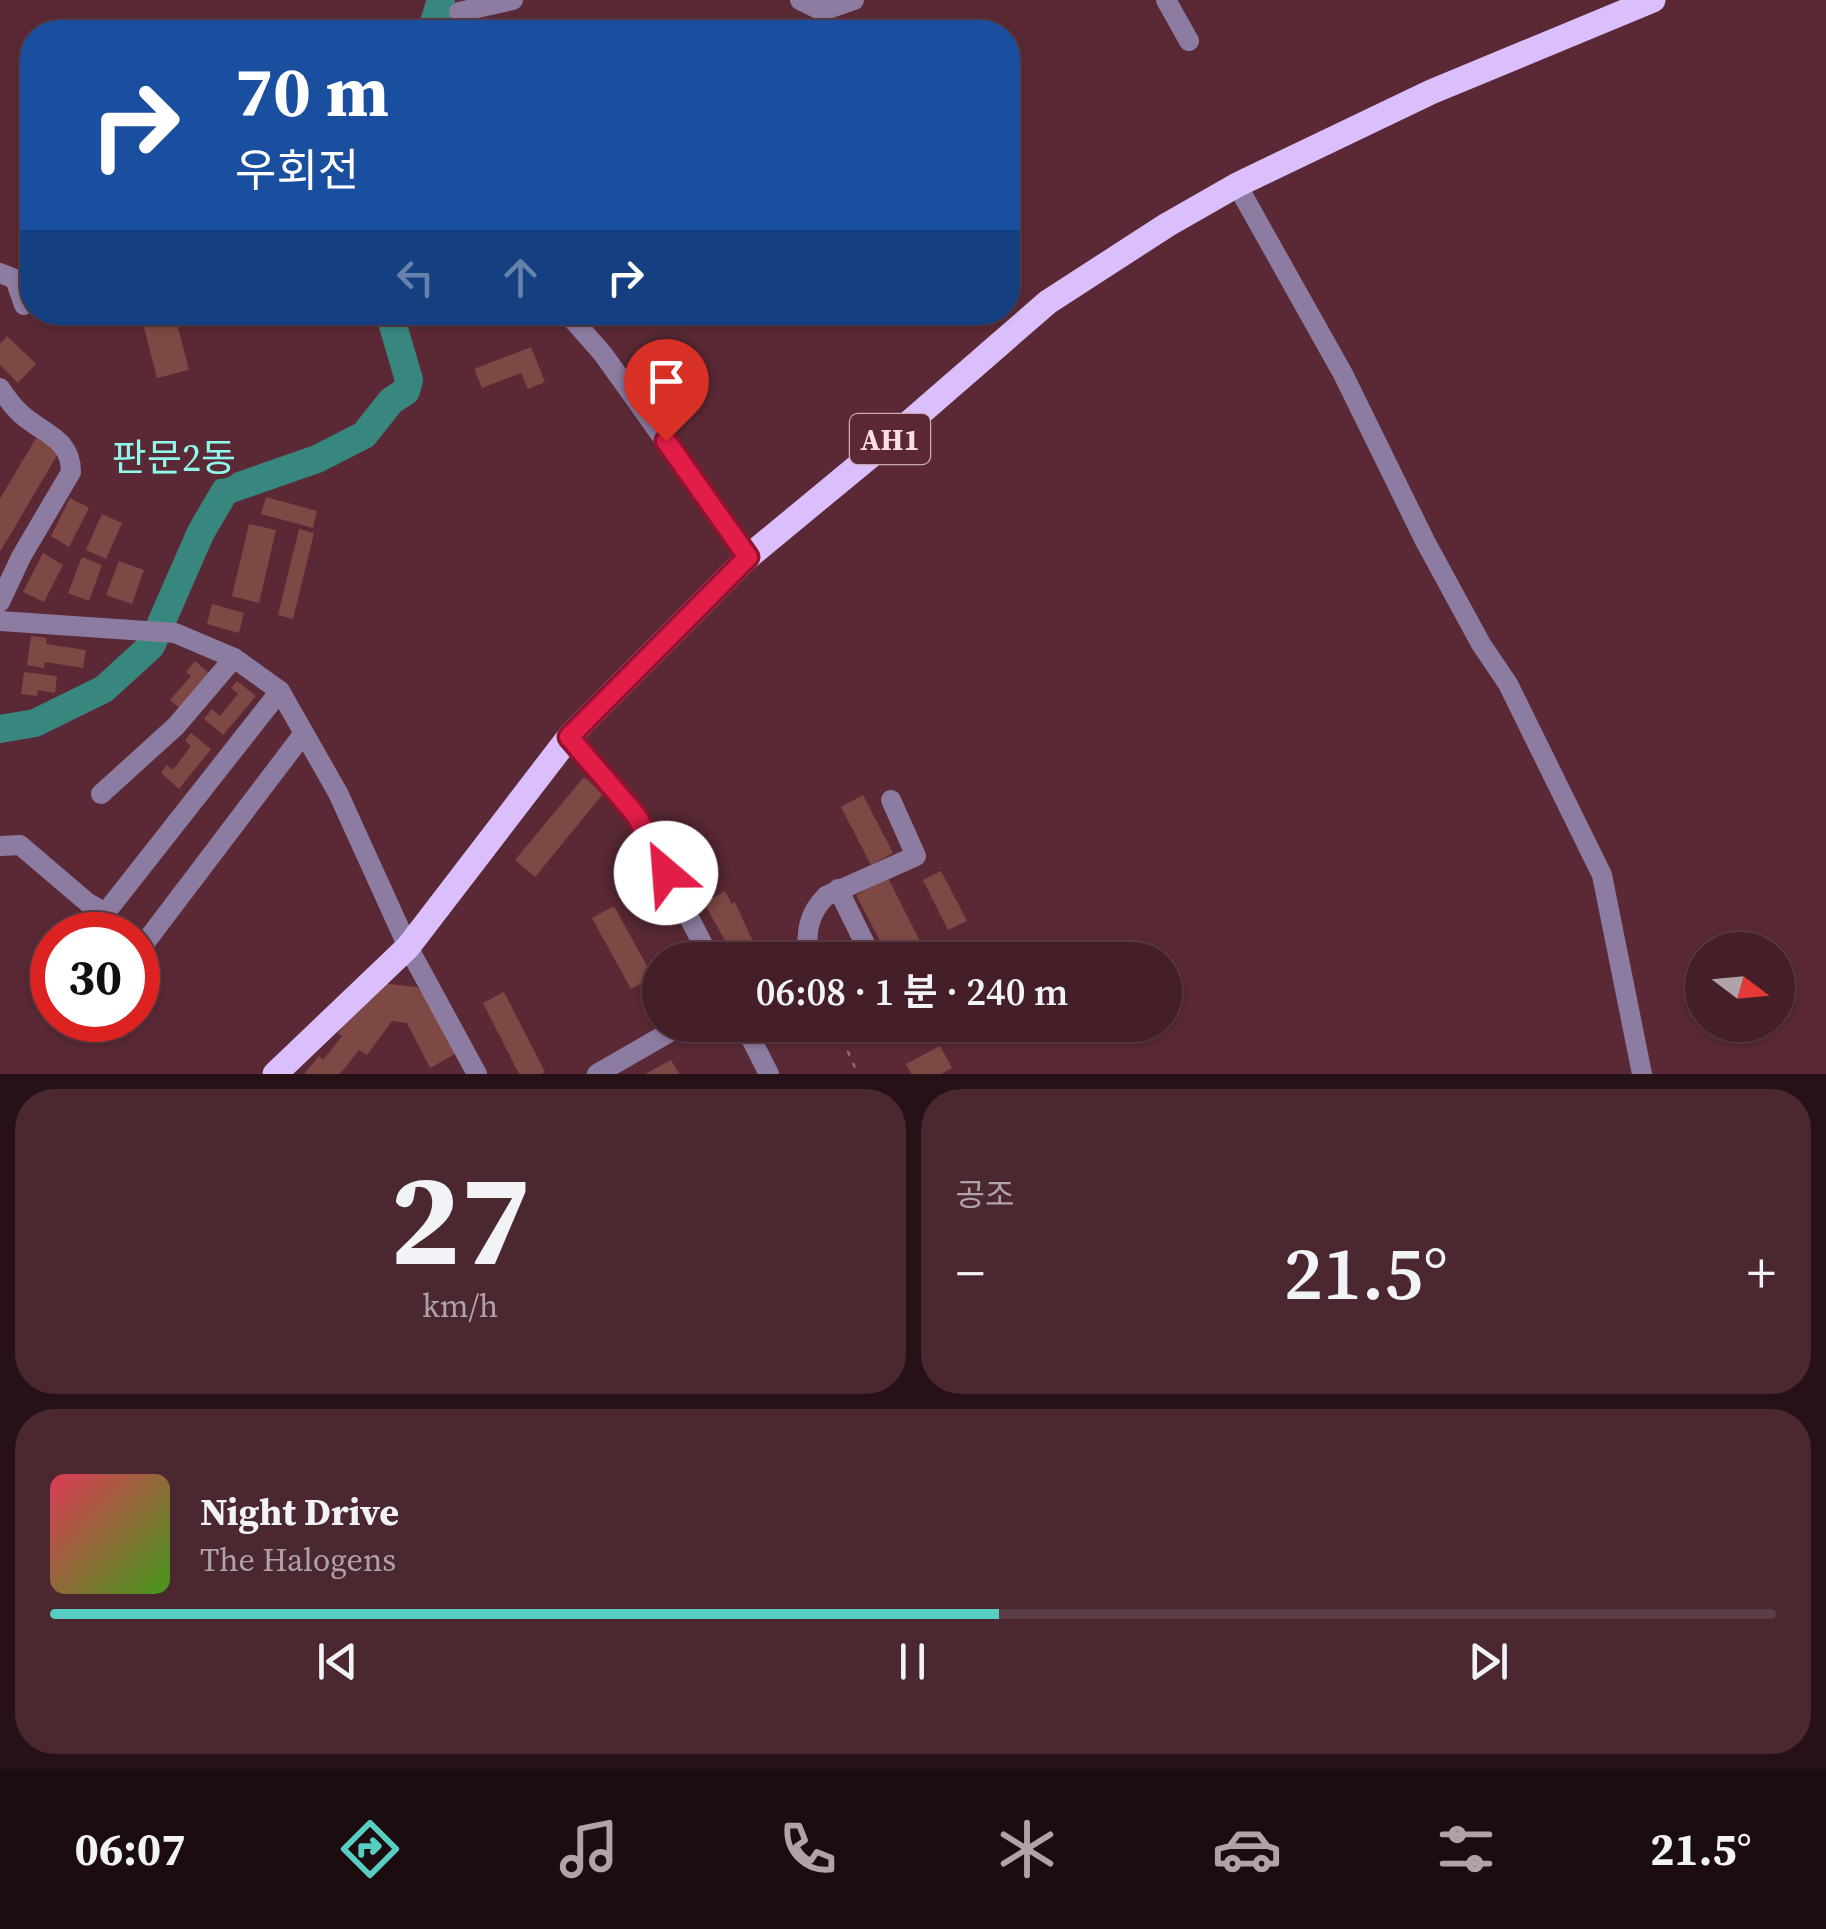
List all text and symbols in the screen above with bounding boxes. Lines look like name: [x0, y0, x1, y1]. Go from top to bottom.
text: 70 m: [235, 43, 389, 139]
icon: right: [70, 60, 200, 190]
text: 우회전: [235, 139, 359, 201]
icon: left: [388, 250, 443, 305]
icon: ahead: [493, 250, 548, 305]
icon: right: [598, 250, 653, 305]
pin: [624, 339, 709, 442]
icon: arrive: [639, 354, 694, 409]
road number: AH1: [850, 414, 930, 464]
district label: 판문2동: [112, 432, 236, 484]
position arrow: [614, 821, 718, 925]
speed limit sign: 30: [30, 912, 160, 1042]
north arrow: [1685, 932, 1795, 1042]
map controls: [1685, 932, 1795, 1042]
text: 06:08 · 1 분 · 240 m: [756, 966, 1068, 1018]
text: 27: [390, 1129, 531, 1308]
text: 공조: [956, 1173, 1014, 1217]
text: 21.5°: [1284, 1221, 1448, 1324]
text: −: [956, 1235, 985, 1310]
text: +: [1747, 1235, 1776, 1310]
text: km/h: [422, 1284, 498, 1328]
text: Night Drive: [200, 1486, 399, 1538]
text: The Halogens: [200, 1538, 396, 1582]
icon: previous: [310, 1634, 365, 1689]
icon: pause: [885, 1634, 940, 1689]
icon: next: [1461, 1634, 1516, 1689]
icon: directions: [335, 1814, 405, 1884]
icon: music: [554, 1814, 624, 1884]
icon: phone: [773, 1814, 843, 1884]
icon: climate: [992, 1814, 1062, 1884]
icon: car: [1212, 1814, 1282, 1884]
icon: filters: [1431, 1814, 1501, 1884]
text: 06:07: [75, 1818, 186, 1880]
text: 21.5°: [1650, 1818, 1751, 1880]

